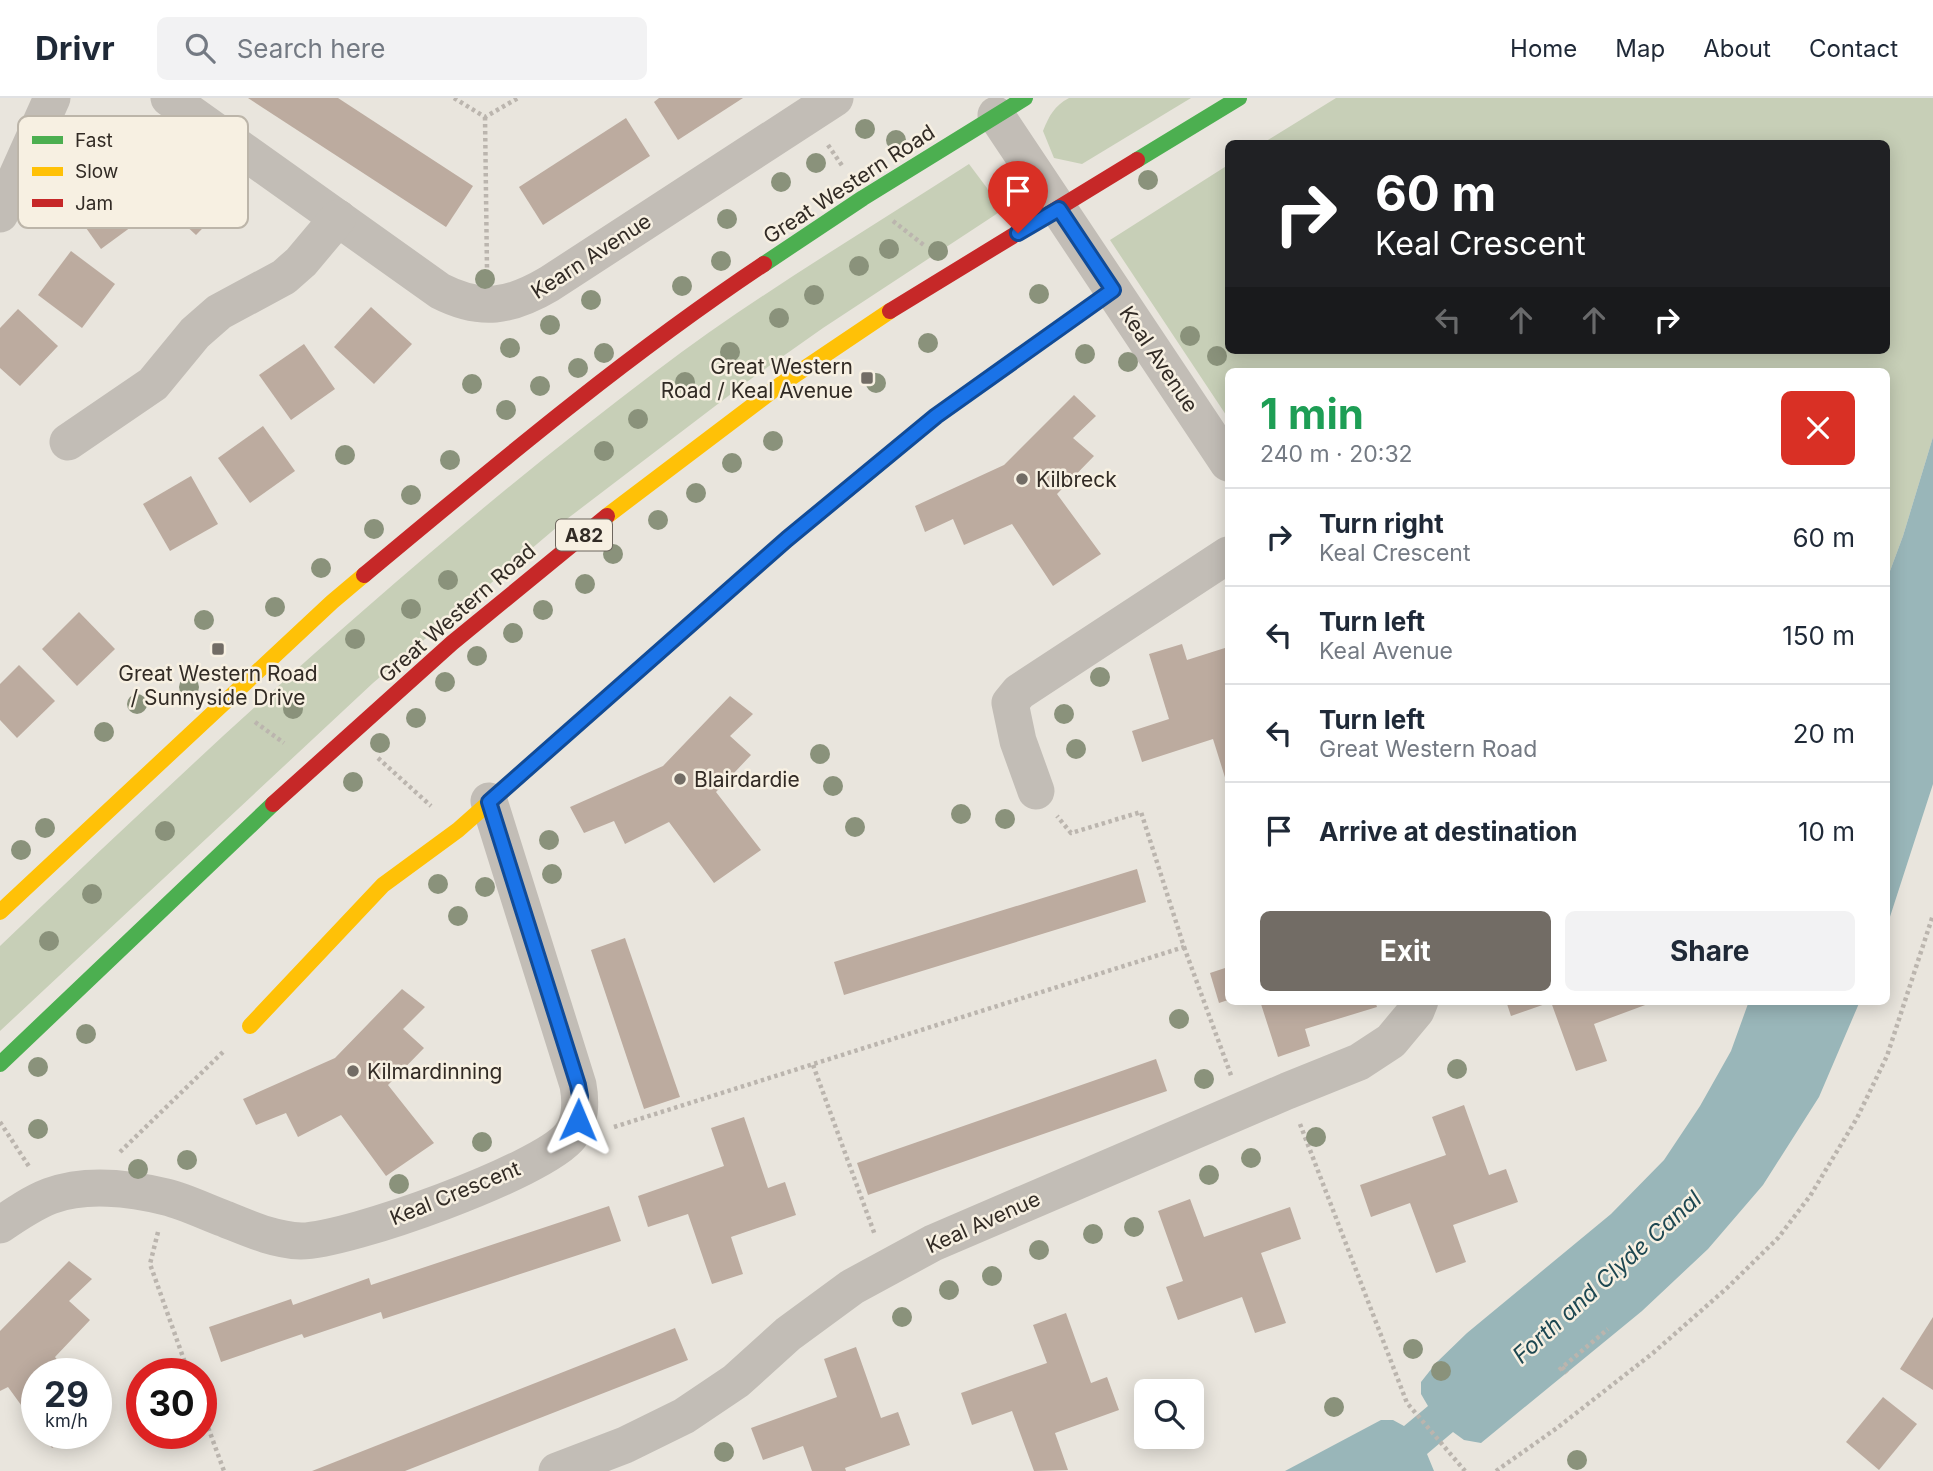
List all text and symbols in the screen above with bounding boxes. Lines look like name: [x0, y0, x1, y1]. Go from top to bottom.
search box: [157, 17, 647, 80]
text: Drivr: [35, 28, 115, 68]
icon: search: [181, 29, 219, 67]
text: Search here: [237, 33, 385, 64]
text: Home: [1510, 34, 1577, 63]
text: Map: [1615, 34, 1665, 63]
text: About: [1703, 34, 1771, 63]
text: Contact: [1809, 34, 1898, 63]
legend: [18, 116, 248, 228]
street label: Great Western Road: [759, 119, 939, 249]
text: Fast: [75, 129, 113, 152]
text: Slow: [75, 160, 118, 183]
pin: [988, 161, 1048, 233]
text: 60 m: [1375, 164, 1496, 223]
icon: right: [1260, 168, 1351, 259]
icon: arrive: [999, 172, 1037, 210]
text: Jam: [75, 192, 113, 215]
street label: Kearn Avenue: [526, 208, 656, 304]
text: Keal Crescent: [1375, 224, 1586, 263]
street label: Keal Avenue: [1114, 301, 1204, 417]
icon: left: [1429, 301, 1467, 339]
icon: ahead: [1502, 301, 1540, 339]
icon: ahead: [1575, 301, 1613, 339]
icon: right: [1648, 301, 1686, 339]
place label: Great Western Road / Keal Avenue: [661, 354, 853, 403]
marker: Great Western Road / Keal Avenue: [859, 370, 875, 386]
text: 1 min: [1260, 388, 1364, 439]
button: close: [1781, 391, 1855, 465]
text: 240 m · 20:32: [1260, 440, 1413, 468]
place label: Kilbreck: [1036, 467, 1117, 492]
marker: Kilbreck: [1014, 471, 1030, 487]
text: Turn right: [1319, 508, 1444, 539]
icon: right: [1260, 518, 1298, 556]
road number: A82: [556, 520, 612, 550]
text: 60 m: [1792, 522, 1855, 553]
street label: Great Western Road: [374, 538, 540, 688]
text: Keal Crescent: [1319, 539, 1470, 567]
text: Turn left: [1319, 606, 1425, 637]
icon: left: [1260, 616, 1298, 654]
text: 150 m: [1782, 620, 1855, 651]
text: Keal Avenue: [1319, 637, 1453, 665]
marker: Great Western Road / Sunnyside Drive: [210, 641, 226, 657]
place label: Great Western Road / Sunnyside Drive: [118, 661, 318, 710]
text: Turn left: [1319, 704, 1425, 735]
icon: left: [1260, 714, 1298, 752]
text: 20 m: [1793, 718, 1855, 749]
text: Great Western Road: [1319, 735, 1537, 763]
place label: Blairdardie: [694, 767, 800, 792]
marker: Blairdardie: [672, 771, 688, 787]
icon: arrive: [1260, 812, 1298, 850]
text: Arrive at destination: [1319, 816, 1578, 847]
text: 10 m: [1798, 816, 1855, 847]
button: Exit: [1260, 911, 1551, 991]
button: Share: [1565, 911, 1855, 991]
place label: Kilmardinning: [367, 1059, 503, 1084]
marker: Kilmardinning: [345, 1063, 361, 1079]
position arrow: [541, 1083, 615, 1157]
street label: Keal Crescent: [386, 1155, 524, 1230]
water label: Forth and Clyde Canal: [1507, 1185, 1707, 1369]
street label: Keal Avenue: [922, 1186, 1044, 1258]
speed limit sign: 30: [126, 1358, 217, 1449]
text: 29: [44, 1373, 89, 1415]
map controls: [1134, 1379, 1204, 1449]
button: search: [1134, 1379, 1204, 1449]
text: km/h: [45, 1410, 88, 1431]

